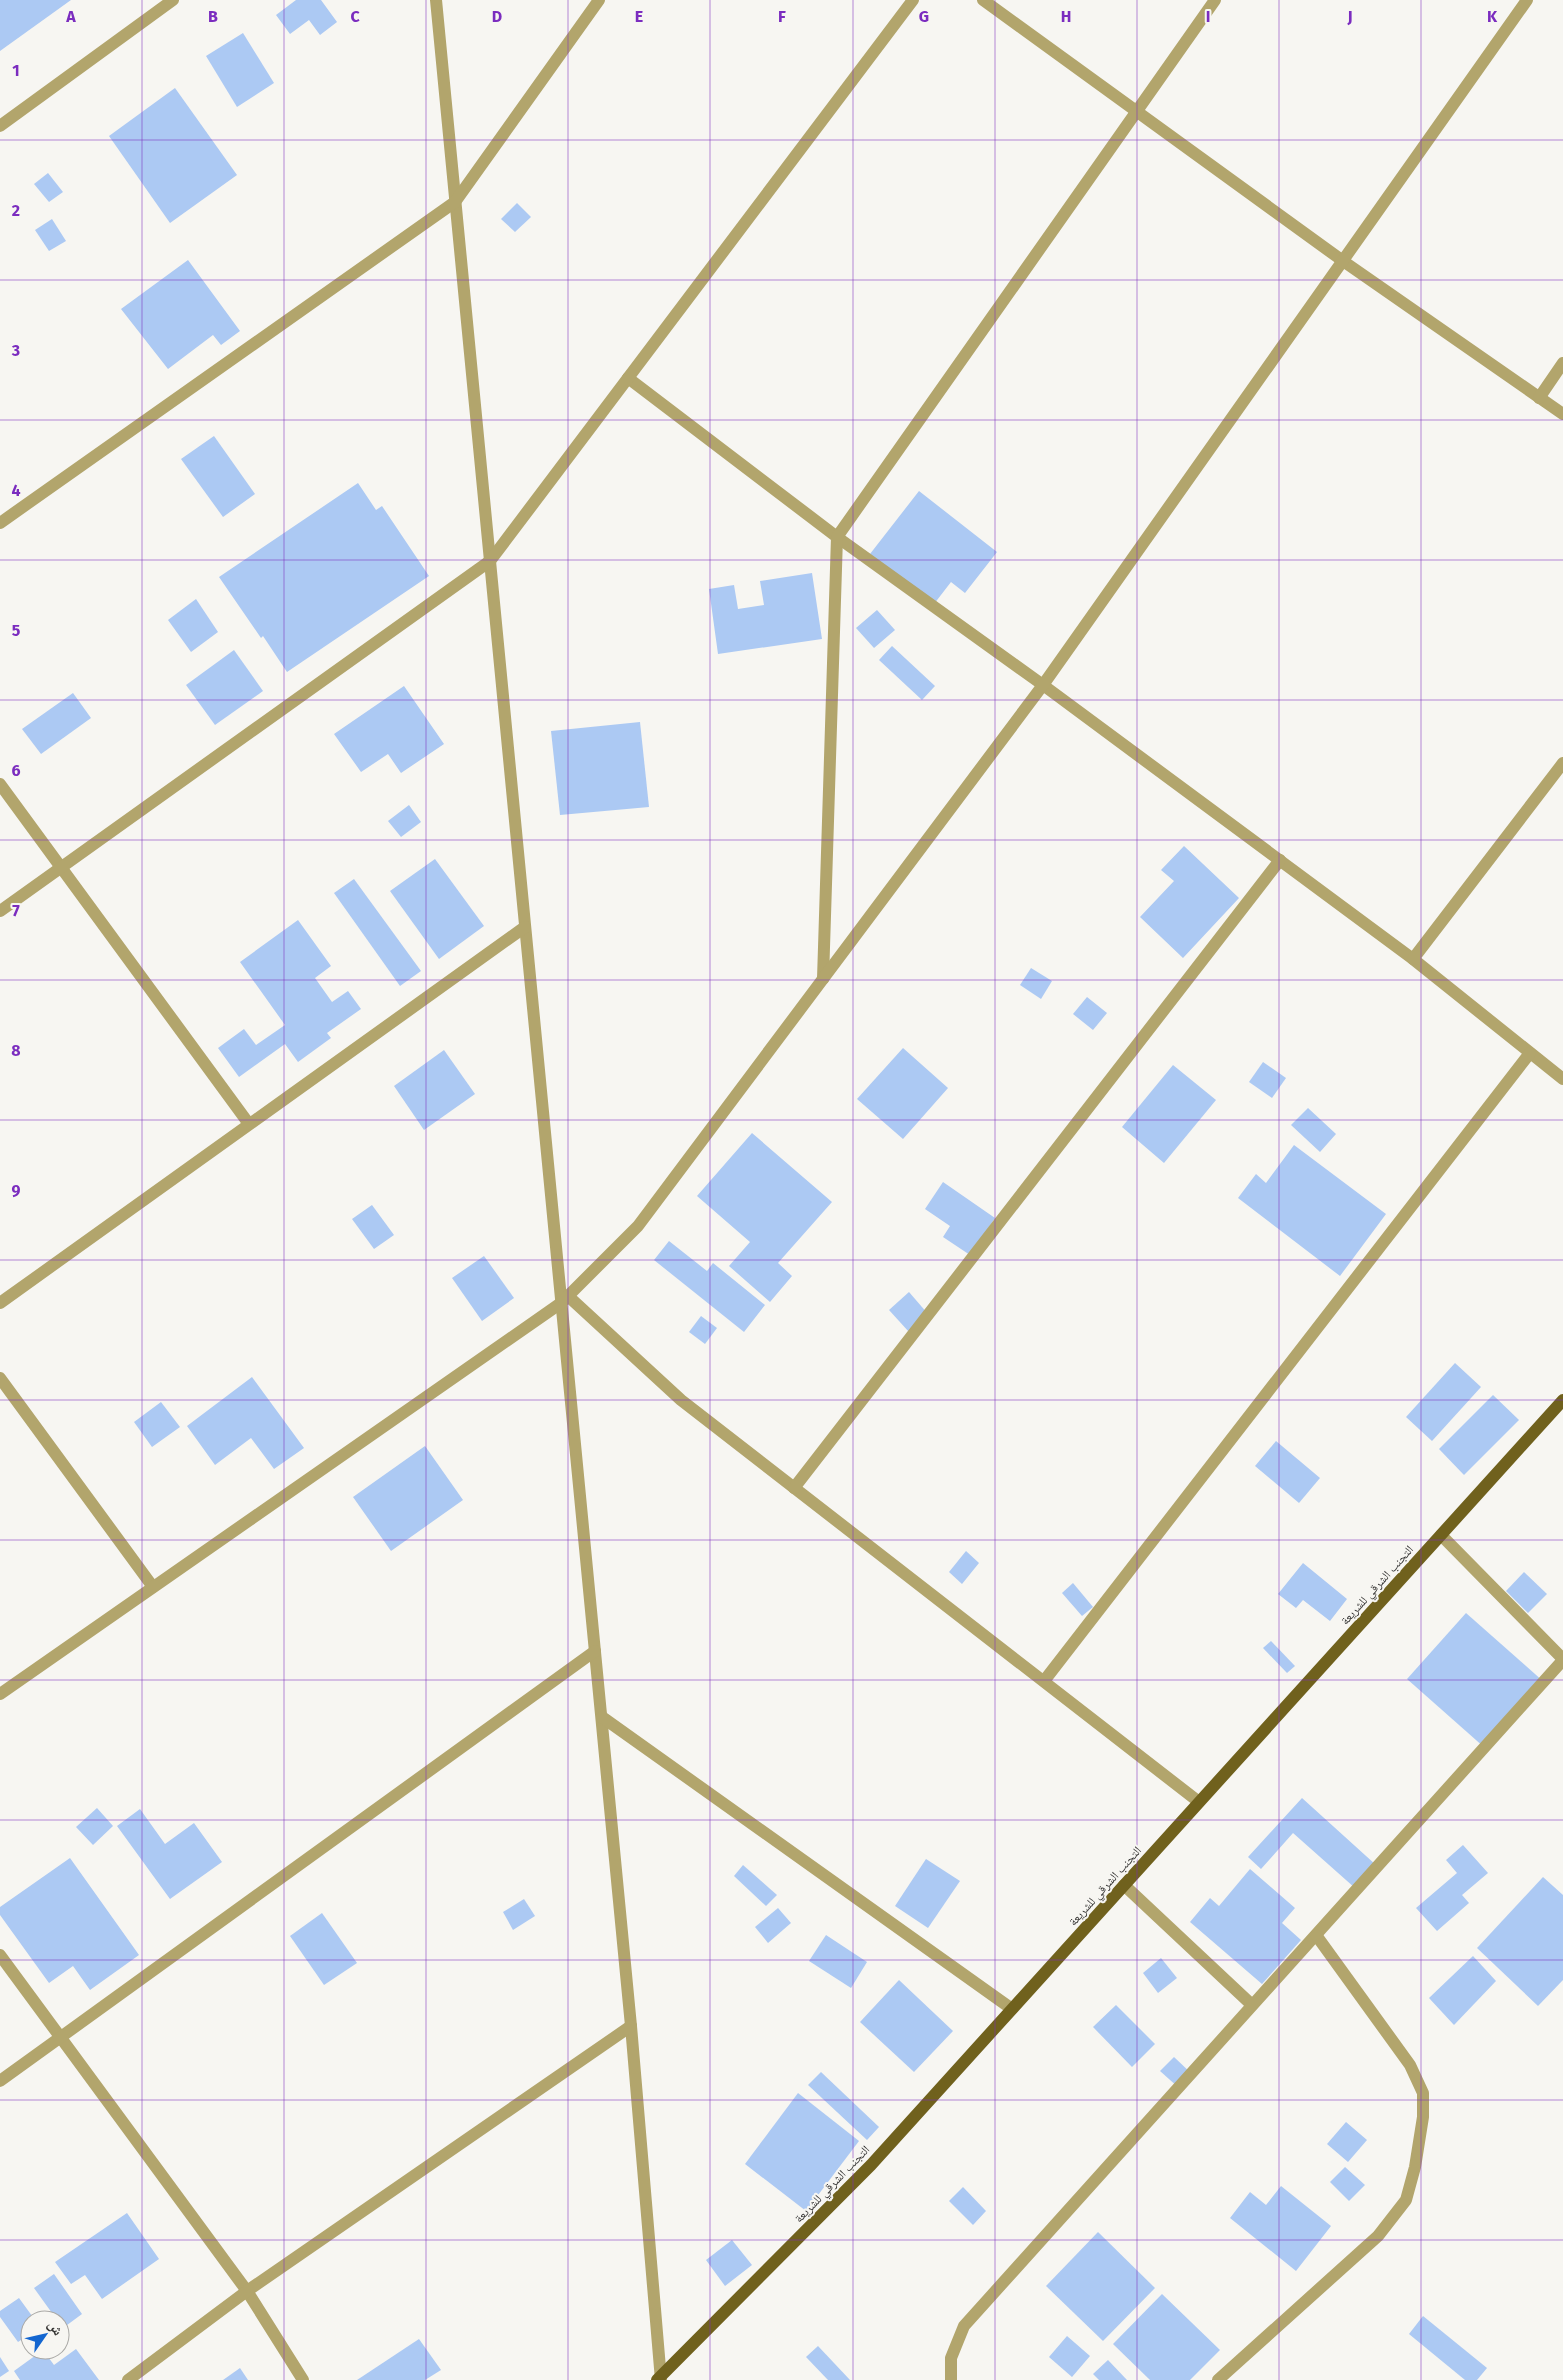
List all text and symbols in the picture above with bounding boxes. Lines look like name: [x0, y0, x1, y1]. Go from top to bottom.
text: A: [65, 7, 76, 26]
text: B: [208, 7, 218, 26]
text: C: [350, 7, 360, 26]
text: D: [492, 7, 502, 26]
text: E: [635, 7, 643, 26]
text: F: [778, 7, 786, 26]
text: G: [919, 7, 929, 26]
text: H: [1061, 7, 1071, 26]
text: I: [1206, 7, 1210, 26]
text: J: [1346, 7, 1353, 26]
text: K: [1487, 7, 1498, 26]
text: 1: [12, 61, 20, 80]
text: 2: [12, 201, 20, 220]
text: 3: [11, 341, 20, 360]
text: 4: [11, 481, 21, 500]
text: 5: [12, 621, 21, 640]
text: 6: [11, 761, 21, 780]
text: 7: [12, 901, 20, 920]
text: 8: [11, 1041, 21, 1060]
text: 9: [12, 1181, 21, 1200]
street label: التجنب الشرقي للشريعة: [1338, 1542, 1419, 1630]
street label: التجنب الشرقي للشريعة: [1066, 1843, 1147, 1931]
street label: التجنب الشرقي للشريعة: [792, 2142, 875, 2228]
north arrow: [20, 2310, 70, 2360]
text: ش: [44, 2317, 67, 2339]

